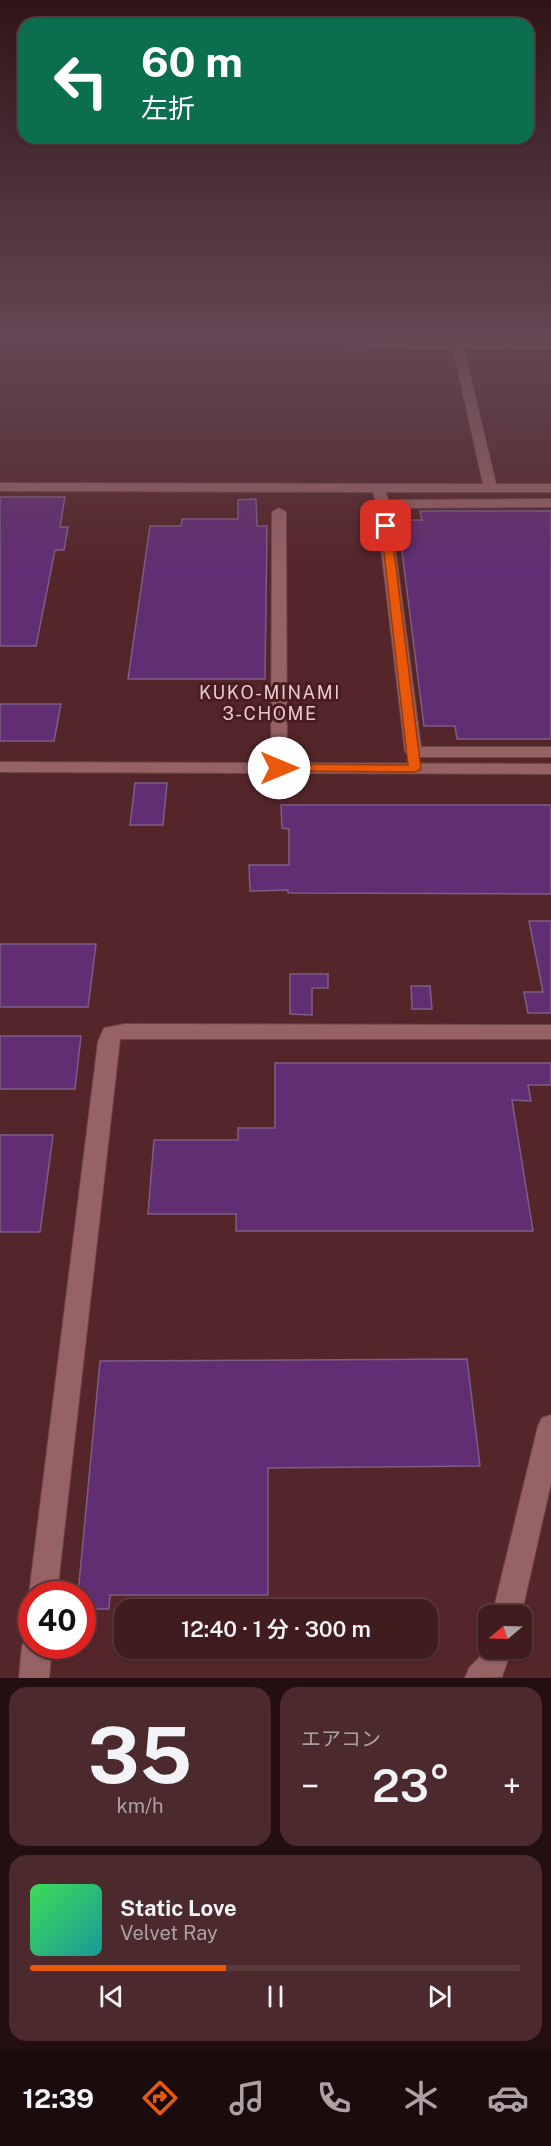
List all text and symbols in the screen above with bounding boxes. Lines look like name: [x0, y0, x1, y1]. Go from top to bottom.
text: 60 m: [141, 37, 243, 86]
icon: left: [42, 42, 120, 120]
text: 左折: [141, 92, 195, 124]
pin: [360, 500, 411, 551]
icon: arrive: [369, 509, 402, 542]
district label: KUKO-MINAMI 3-CHOME: [199, 682, 341, 724]
position arrow: [247, 736, 311, 800]
speed limit sign: 40: [18, 1581, 96, 1659]
north arrow: [478, 1605, 532, 1659]
map controls: [478, 1605, 532, 1659]
text: 12:40 · 1 分 · 300 m: [181, 1616, 371, 1642]
text: 35: [88, 1709, 192, 1801]
text: エアコン: [301, 1727, 381, 1751]
text: 23°: [372, 1759, 450, 1812]
text: −: [301, 1767, 319, 1805]
text: +: [503, 1767, 521, 1805]
text: km/h: [116, 1794, 164, 1818]
text: Static Love: [120, 1895, 237, 1921]
text: Velvet Ray: [120, 1921, 218, 1945]
icon: previous: [95, 1980, 128, 2013]
icon: pause: [259, 1980, 292, 2013]
icon: next: [423, 1980, 456, 2013]
icon: directions: [139, 2077, 181, 2119]
icon: music: [226, 2077, 268, 2119]
icon: phone: [313, 2077, 355, 2119]
icon: climate: [400, 2077, 442, 2119]
icon: car: [487, 2077, 529, 2119]
text: 12:39: [22, 2082, 94, 2114]

